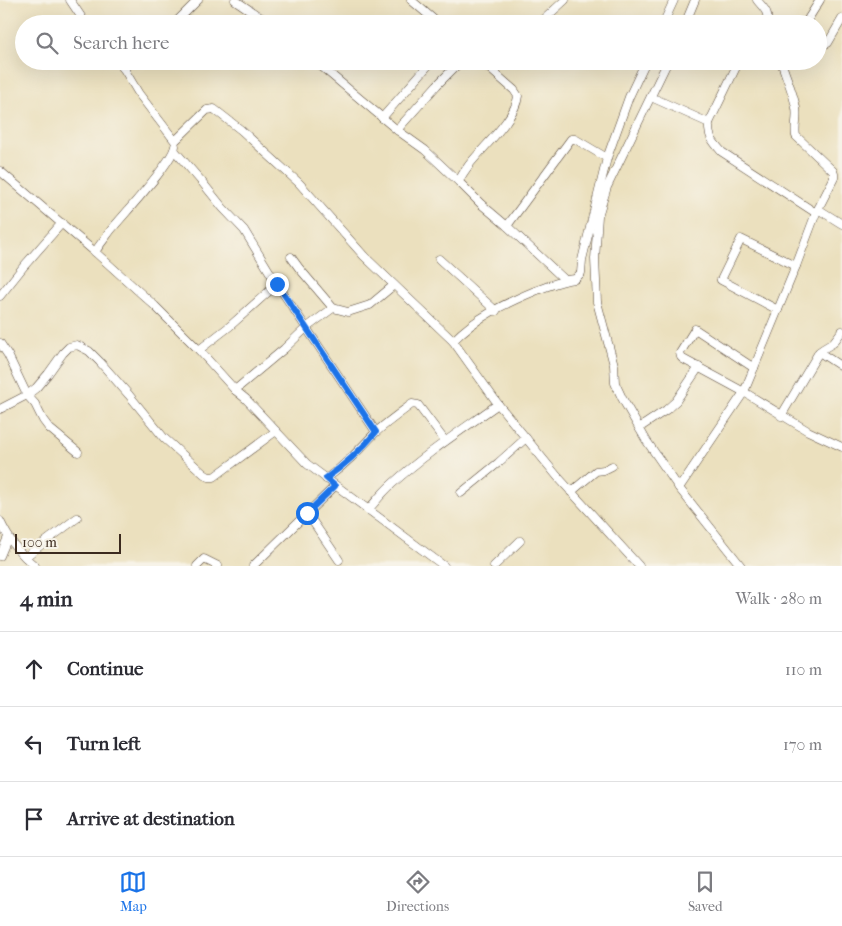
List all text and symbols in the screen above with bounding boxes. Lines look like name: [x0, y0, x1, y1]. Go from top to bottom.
search box: [15, 15, 827, 70]
icon: search: [33, 29, 61, 57]
text: Search here: [73, 32, 169, 54]
route end: [266, 273, 289, 296]
route start: [296, 502, 319, 525]
scale bar: [15, 531, 121, 554]
text: 100 m: [22, 534, 57, 551]
text: 4 min: [20, 587, 73, 611]
text: Walk · 280 m: [735, 589, 822, 608]
icon: ahead: [20, 655, 48, 683]
text: Continue: [67, 658, 143, 680]
text: 110 m: [785, 660, 822, 679]
icon: left: [20, 730, 48, 758]
text: Turn left: [67, 733, 141, 755]
text: 170 m: [783, 735, 822, 754]
icon: arrive: [20, 805, 48, 833]
text: Arrive at destination: [67, 808, 235, 830]
tab: Map: [119, 868, 147, 915]
tab: Directions: [386, 868, 449, 915]
tab: Saved: [688, 868, 723, 915]

